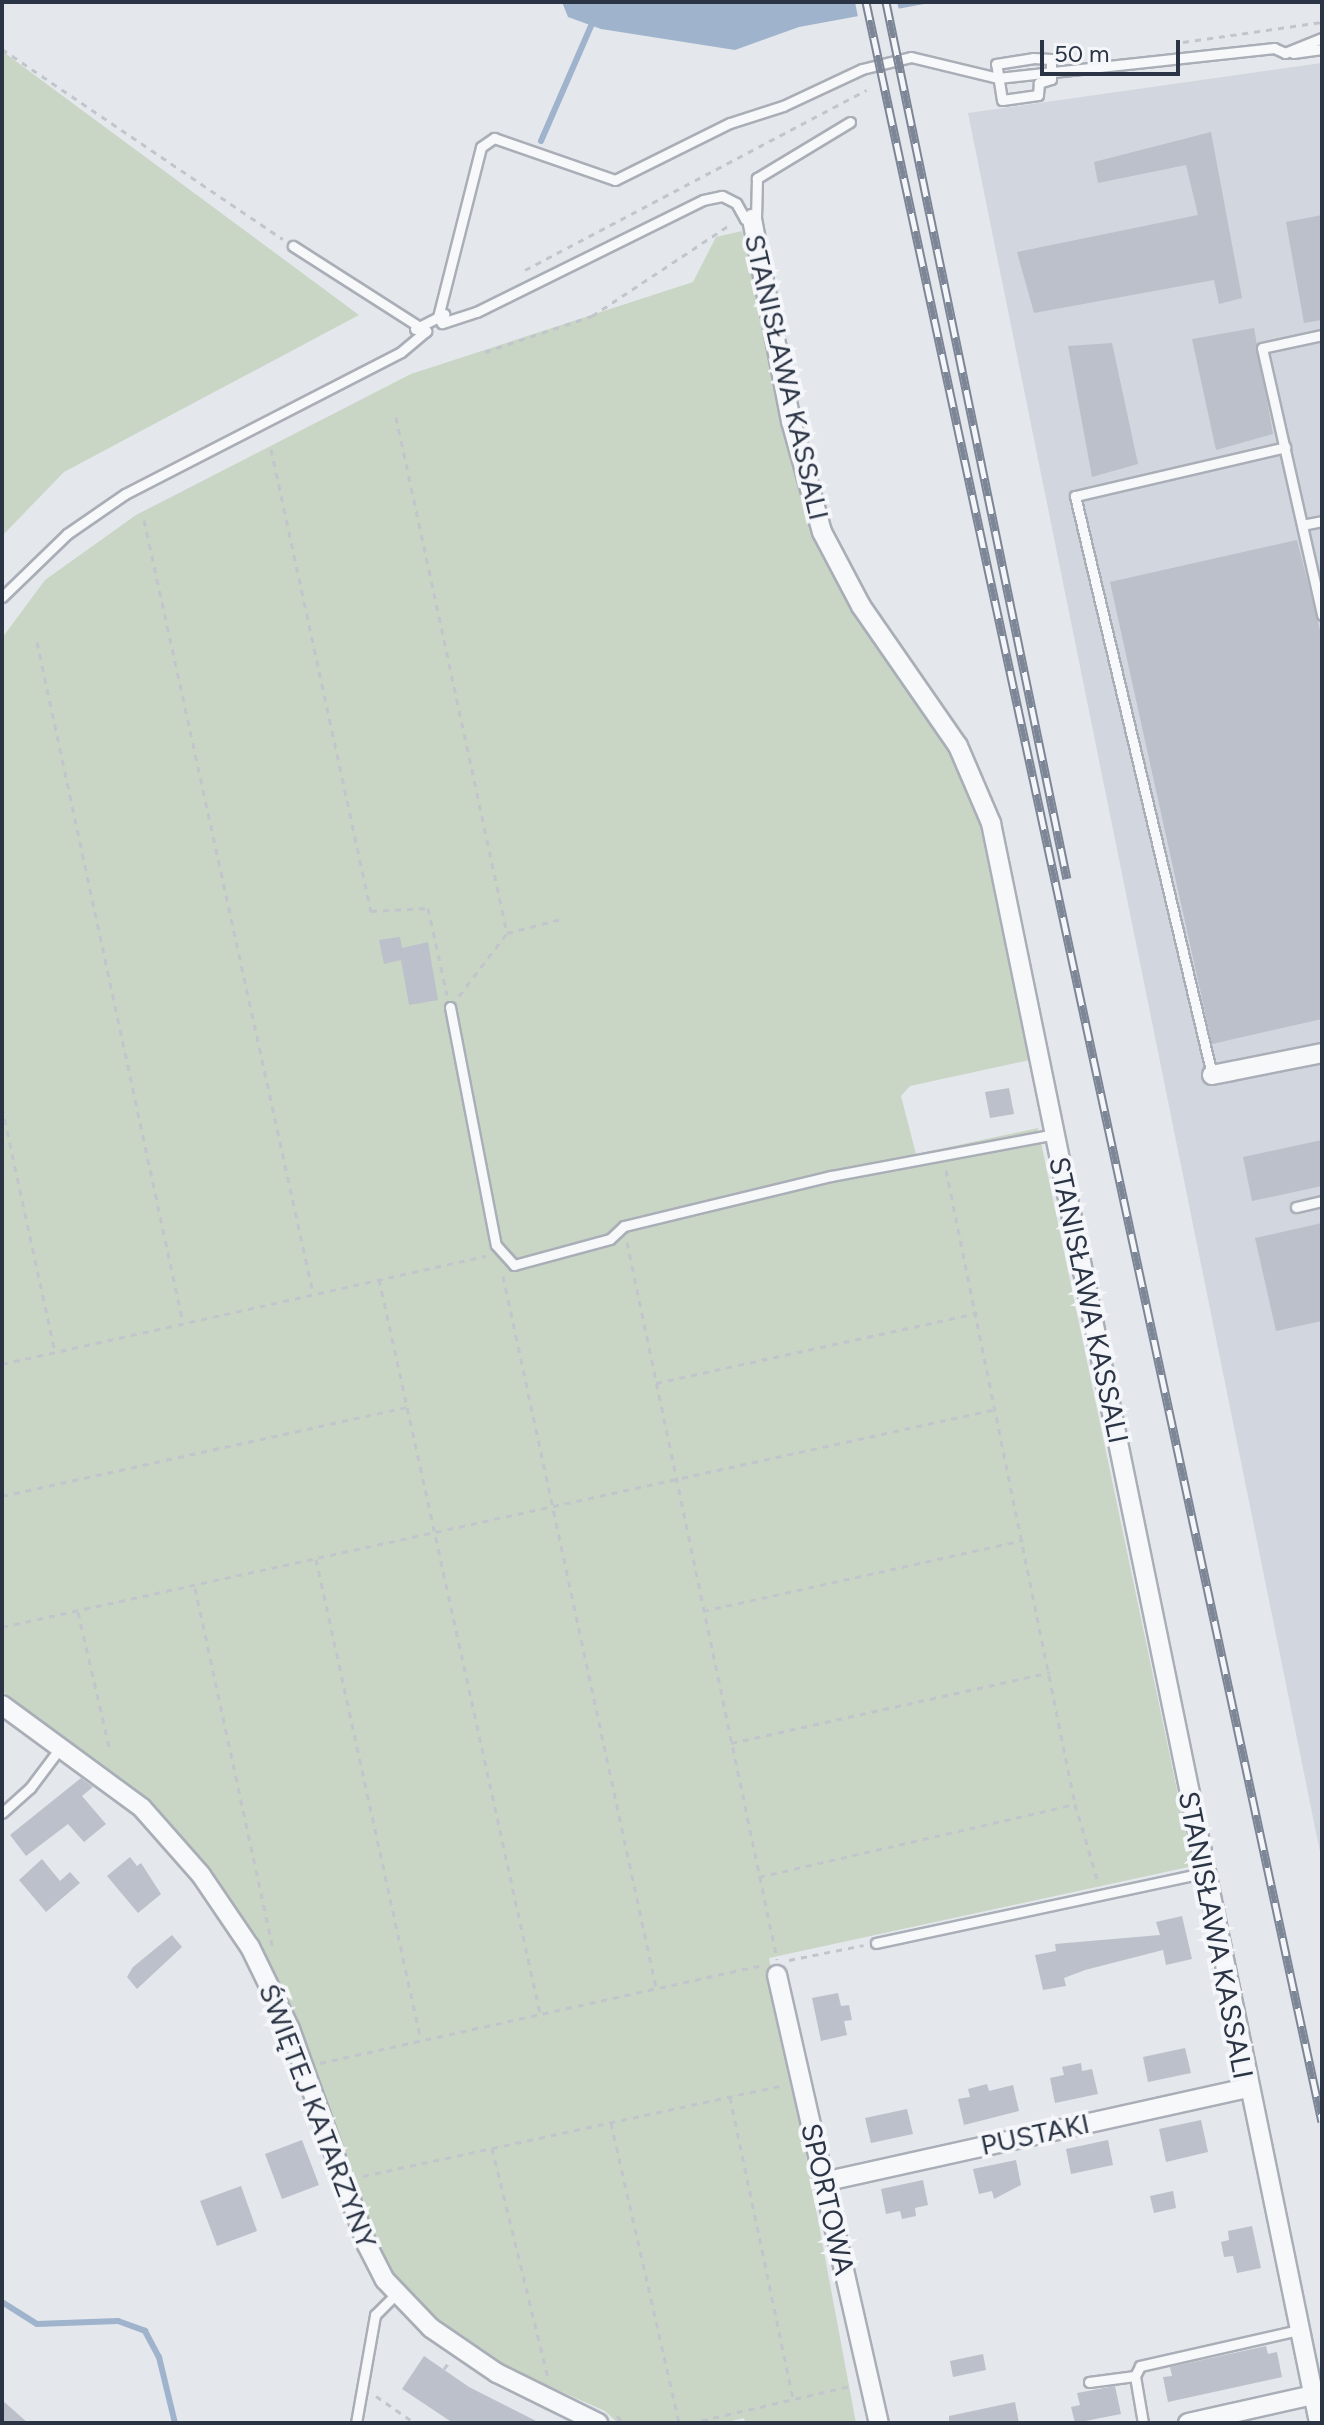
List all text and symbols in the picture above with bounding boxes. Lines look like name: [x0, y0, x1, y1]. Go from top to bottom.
scale bar: [1044, 24, 1184, 74]
text: 50 m: [1054, 39, 1110, 68]
street label: STANISŁAWA KASSALI: [738, 231, 836, 523]
street label: STANISŁAWA KASSALI: [1042, 1154, 1136, 1446]
street label: STANISŁAWA KASSALI: [1172, 1788, 1260, 2082]
street label: ŚWIĘTEJ KATARZYNY: [252, 1979, 384, 2253]
street label: PUSTAKI: [978, 2106, 1092, 2162]
street label: SPORTOWA: [794, 2120, 862, 2278]

